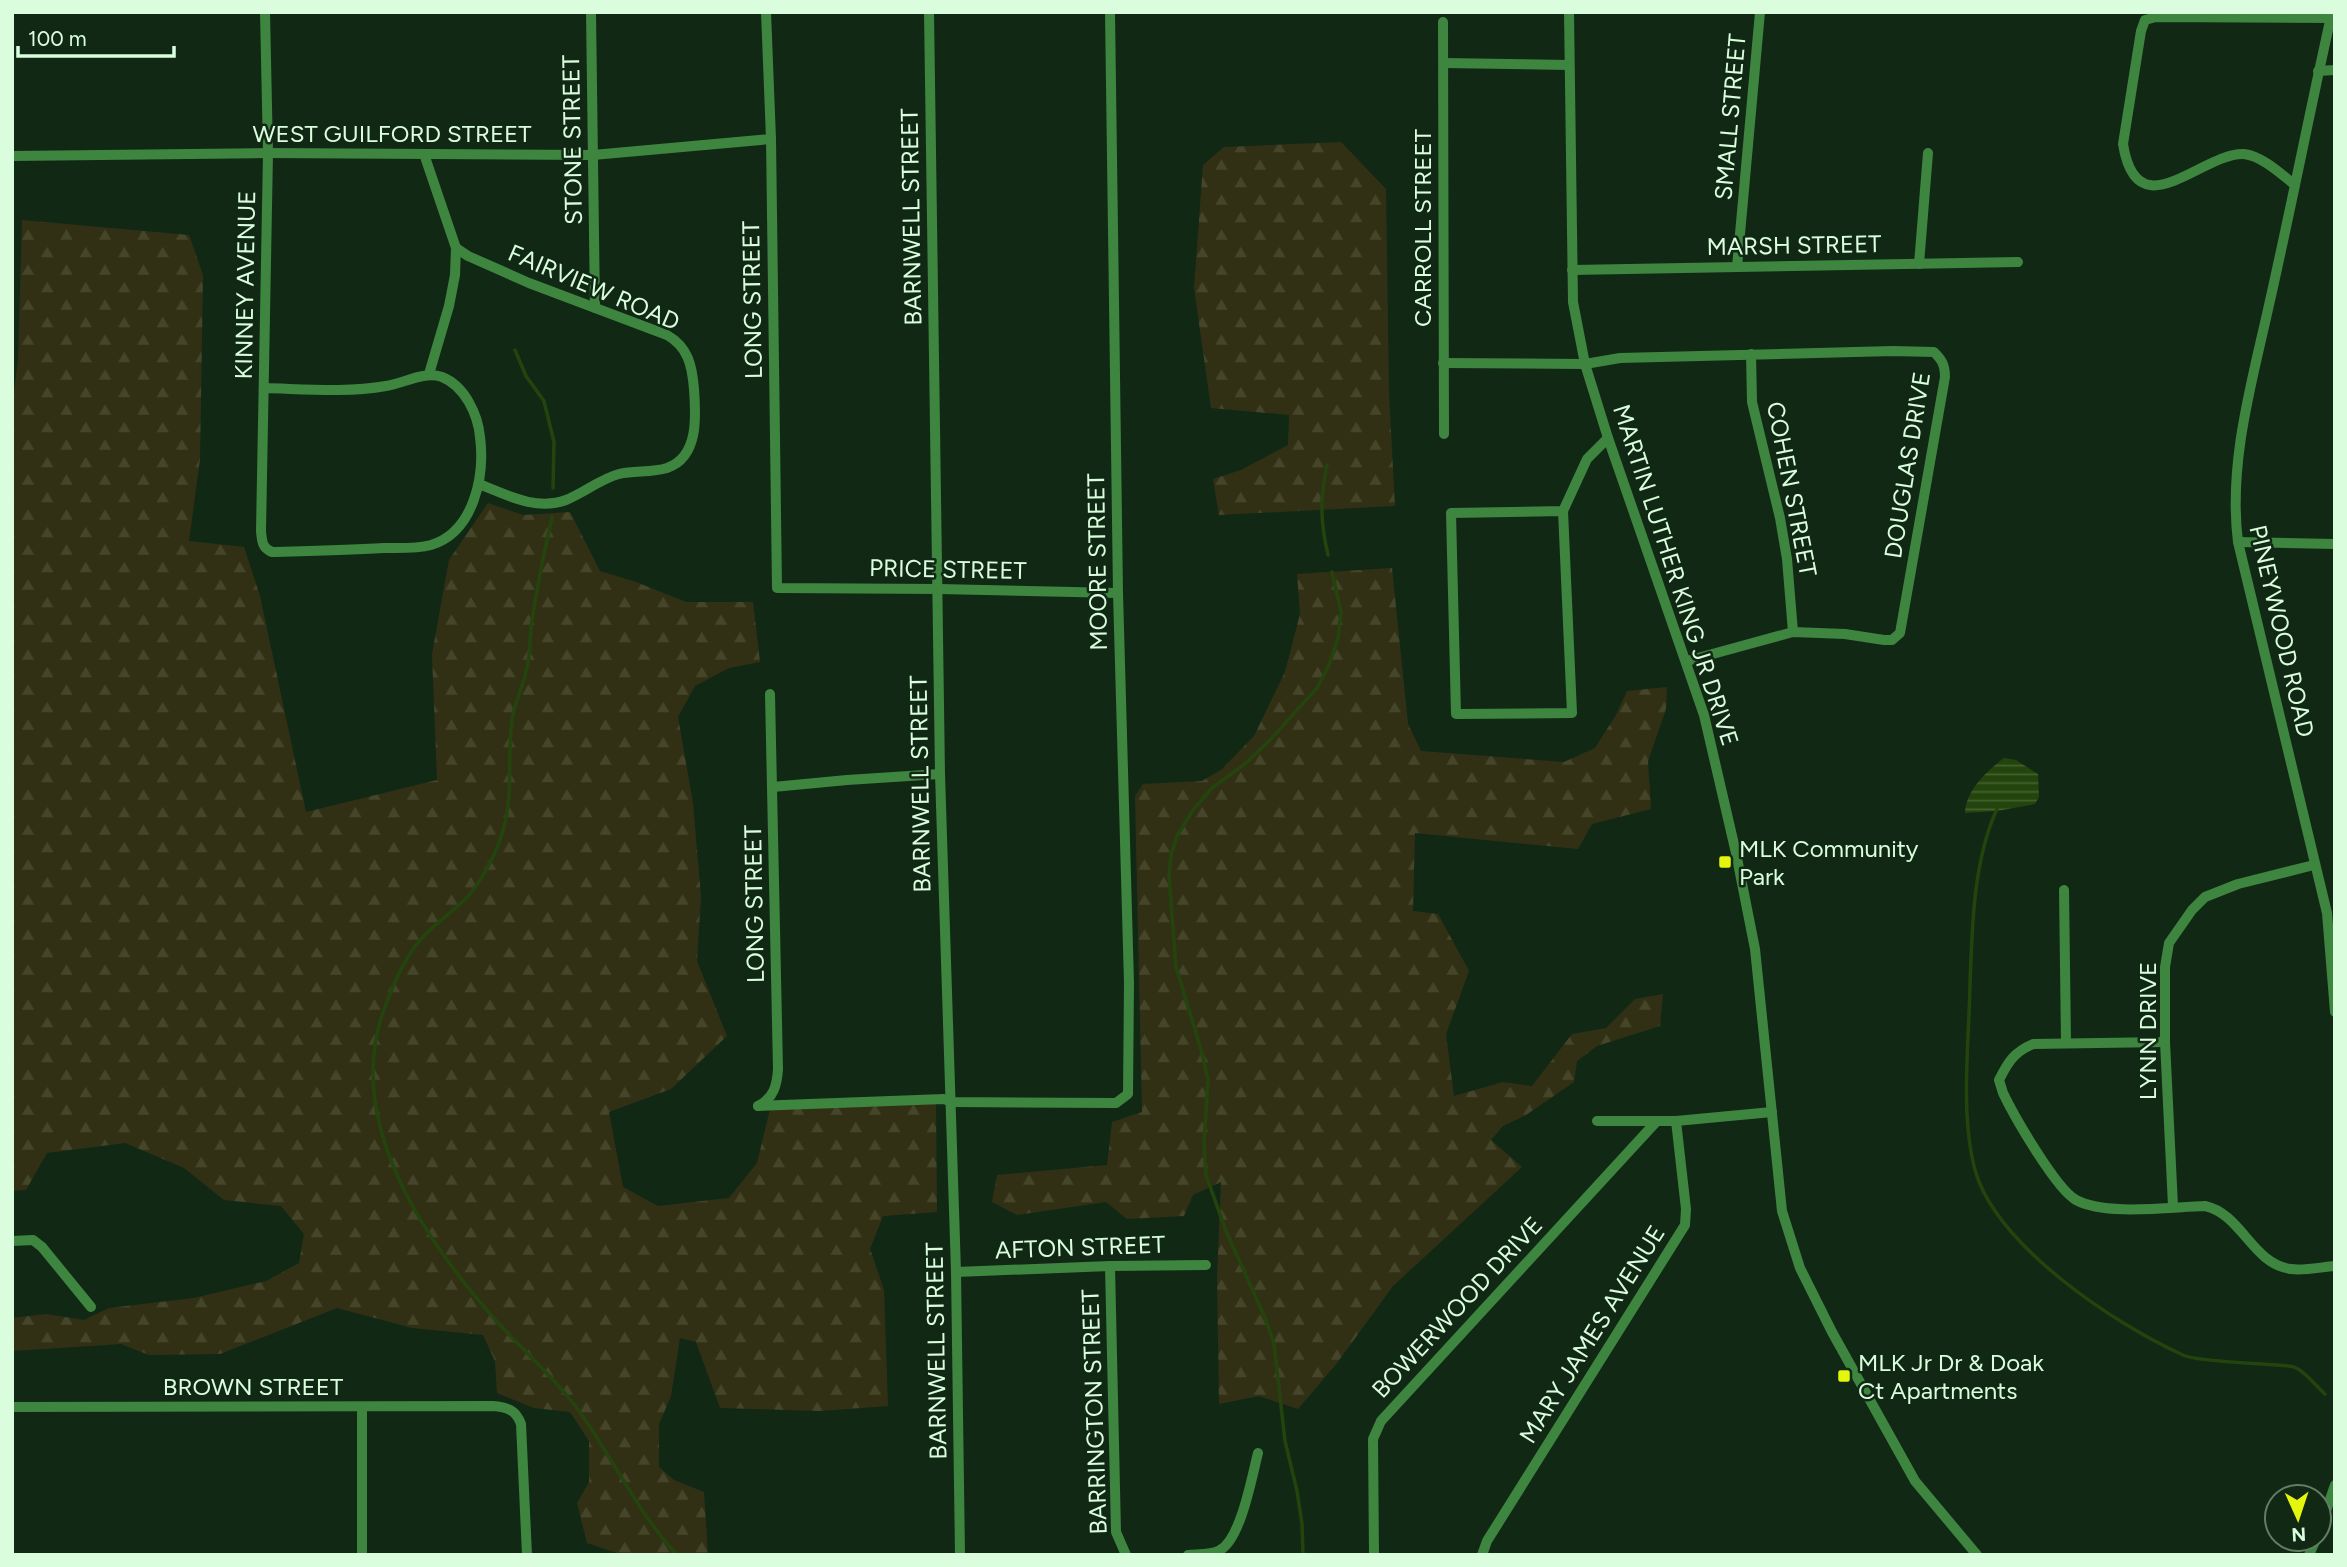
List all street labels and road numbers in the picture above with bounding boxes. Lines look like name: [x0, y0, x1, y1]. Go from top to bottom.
street label: SMALL STREET: [1708, 33, 1752, 201]
street label: STONE STREET: [556, 55, 588, 225]
street label: BARNWELL STREET: [895, 108, 927, 326]
street label: WEST GUILFORD STREET: [252, 119, 532, 148]
street label: CARROLL STREET: [1408, 129, 1437, 327]
street label: KINNEY AVENUE: [229, 190, 261, 380]
street label: LONG STREET: [736, 221, 768, 379]
street label: MARSH STREET: [1706, 229, 1882, 261]
street label: FAIRVIEW ROAD: [504, 238, 684, 336]
street label: DOUGLAS DRIVE: [1878, 370, 1936, 560]
street label: COHEN STREET: [1761, 399, 1823, 579]
street label: MARTIN LUTHER KING JR DRIVE: [1607, 401, 1745, 749]
street label: MOORE STREET: [1081, 473, 1113, 651]
street label: PINEYWOOD ROAD: [2243, 522, 2321, 740]
street label: PRICE STREET: [869, 553, 1027, 585]
street label: BARNWELL STREET: [904, 675, 936, 893]
street label: LONG STREET: [738, 825, 770, 983]
street label: LYNN DRIVE: [2133, 962, 2162, 1100]
street label: BOWERWOOD DRIVE: [1366, 1210, 1548, 1404]
street label: MARY JAMES AVENUE: [1513, 1220, 1671, 1448]
street label: AFTON STREET: [994, 1230, 1166, 1264]
street label: BARNWELL STREET: [920, 1242, 952, 1460]
street label: BARRINGTON STREET: [1075, 1289, 1113, 1535]
street label: BROWN STREET: [163, 1372, 343, 1401]

